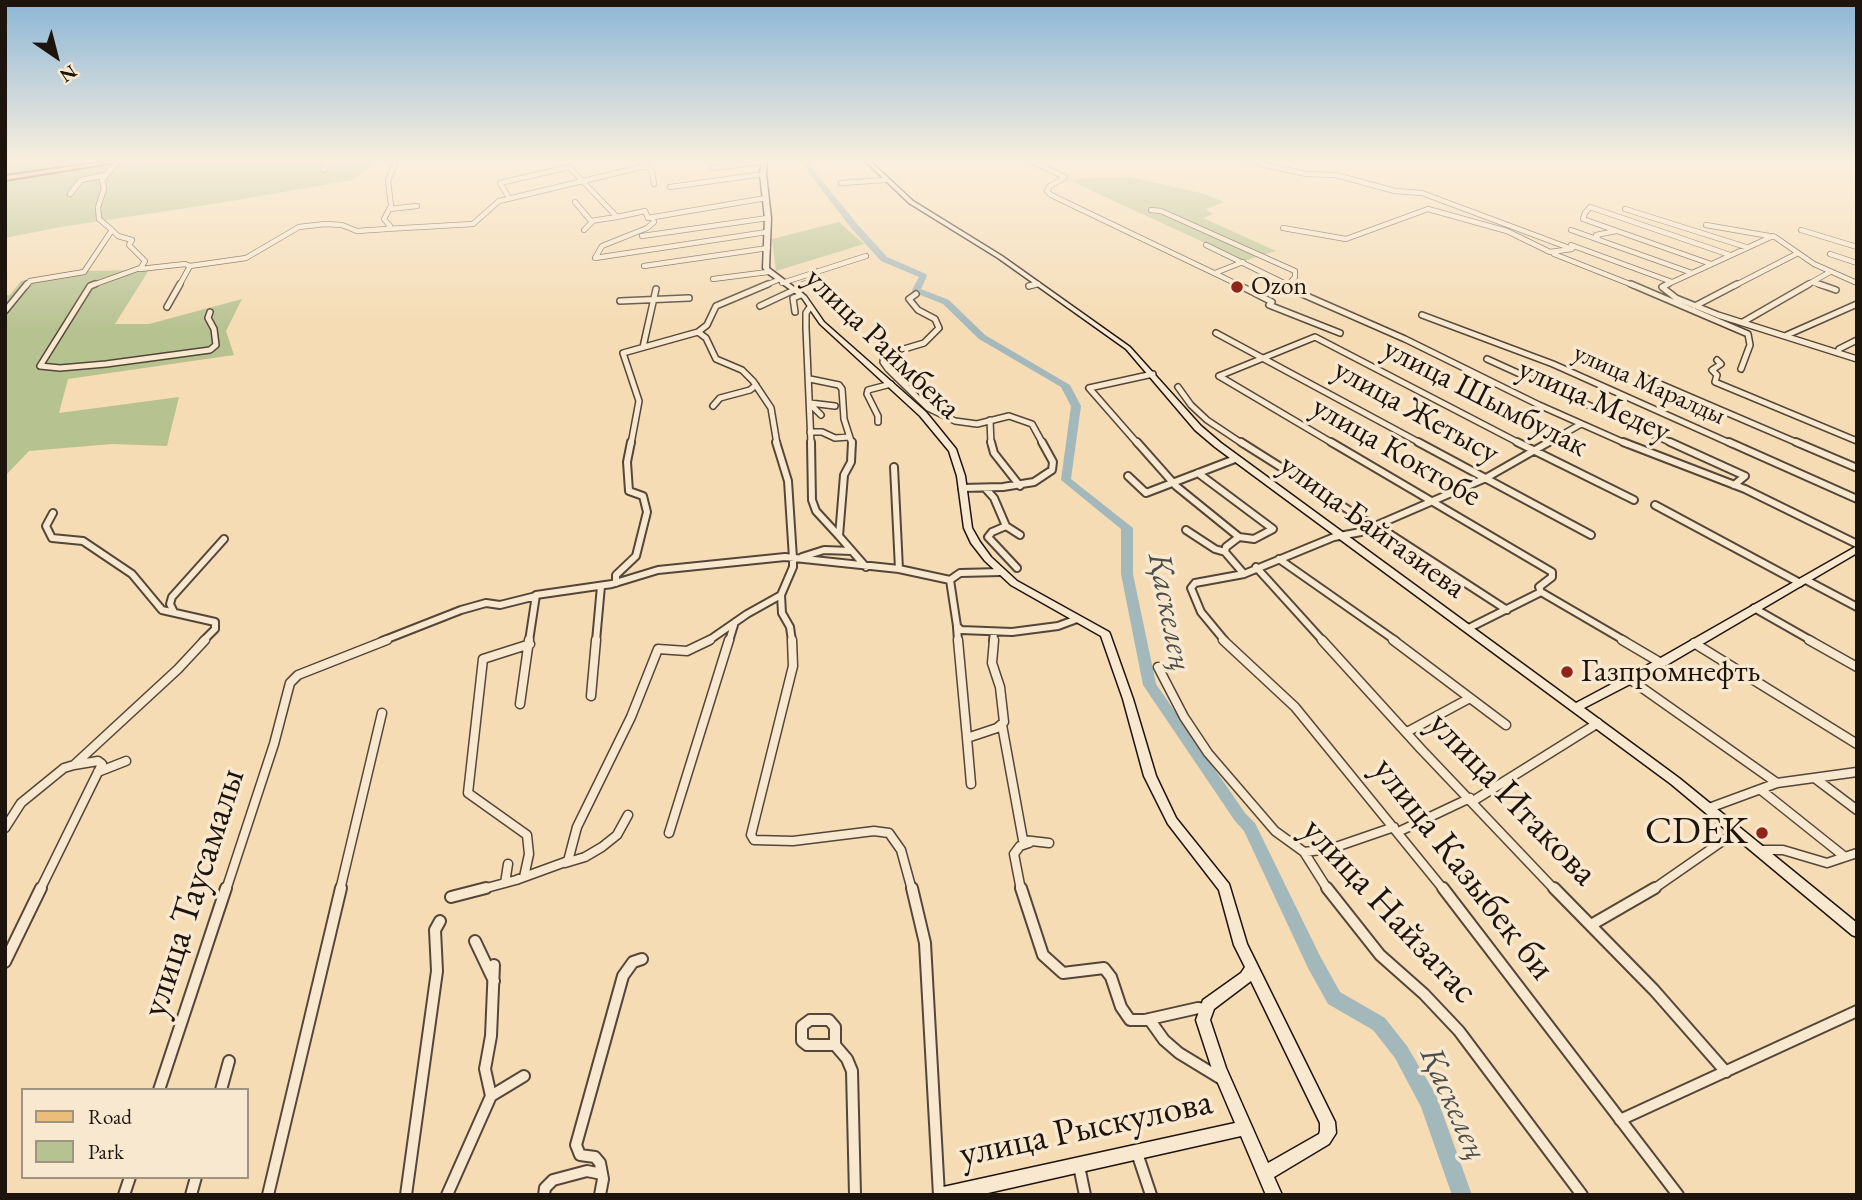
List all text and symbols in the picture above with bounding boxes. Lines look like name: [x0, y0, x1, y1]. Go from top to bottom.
north arrow: [21, 21, 91, 91]
text: N: [55, 59, 82, 88]
street label: улица Раймбека: [796, 260, 968, 428]
place label: Ozon: [1251, 271, 1307, 303]
marker: Ozon: [1229, 279, 1245, 295]
street label: улица Шымбулак: [1376, 330, 1594, 466]
street label: улица Маралды: [1568, 338, 1730, 432]
street label: улица Медеу: [1512, 350, 1676, 452]
street label: улица Жетысу: [1326, 351, 1506, 473]
street label: улица Коктобе: [1304, 388, 1488, 516]
street label: улица Байгазиева: [1271, 446, 1473, 608]
water label: Қаскелең: [1138, 549, 1200, 675]
place label: Газпромнефть: [1581, 653, 1761, 691]
marker: Газпромнефть: [1559, 664, 1575, 680]
street label: улица Итакова: [1417, 702, 1607, 896]
street label: улица Казыбек би: [1362, 748, 1564, 990]
street label: улица Таусамалы: [132, 763, 256, 1023]
street label: улица Найзатас: [1291, 808, 1487, 1014]
place label: CDEK: [1645, 810, 1748, 856]
marker: CDEK: [1754, 825, 1770, 841]
water label: Қаскелең: [1410, 1041, 1496, 1167]
street label: улица Рыскулова: [955, 1080, 1217, 1178]
legend: [21, 1088, 248, 1179]
text: Road: [88, 1103, 132, 1130]
text: Park: [88, 1138, 124, 1165]

